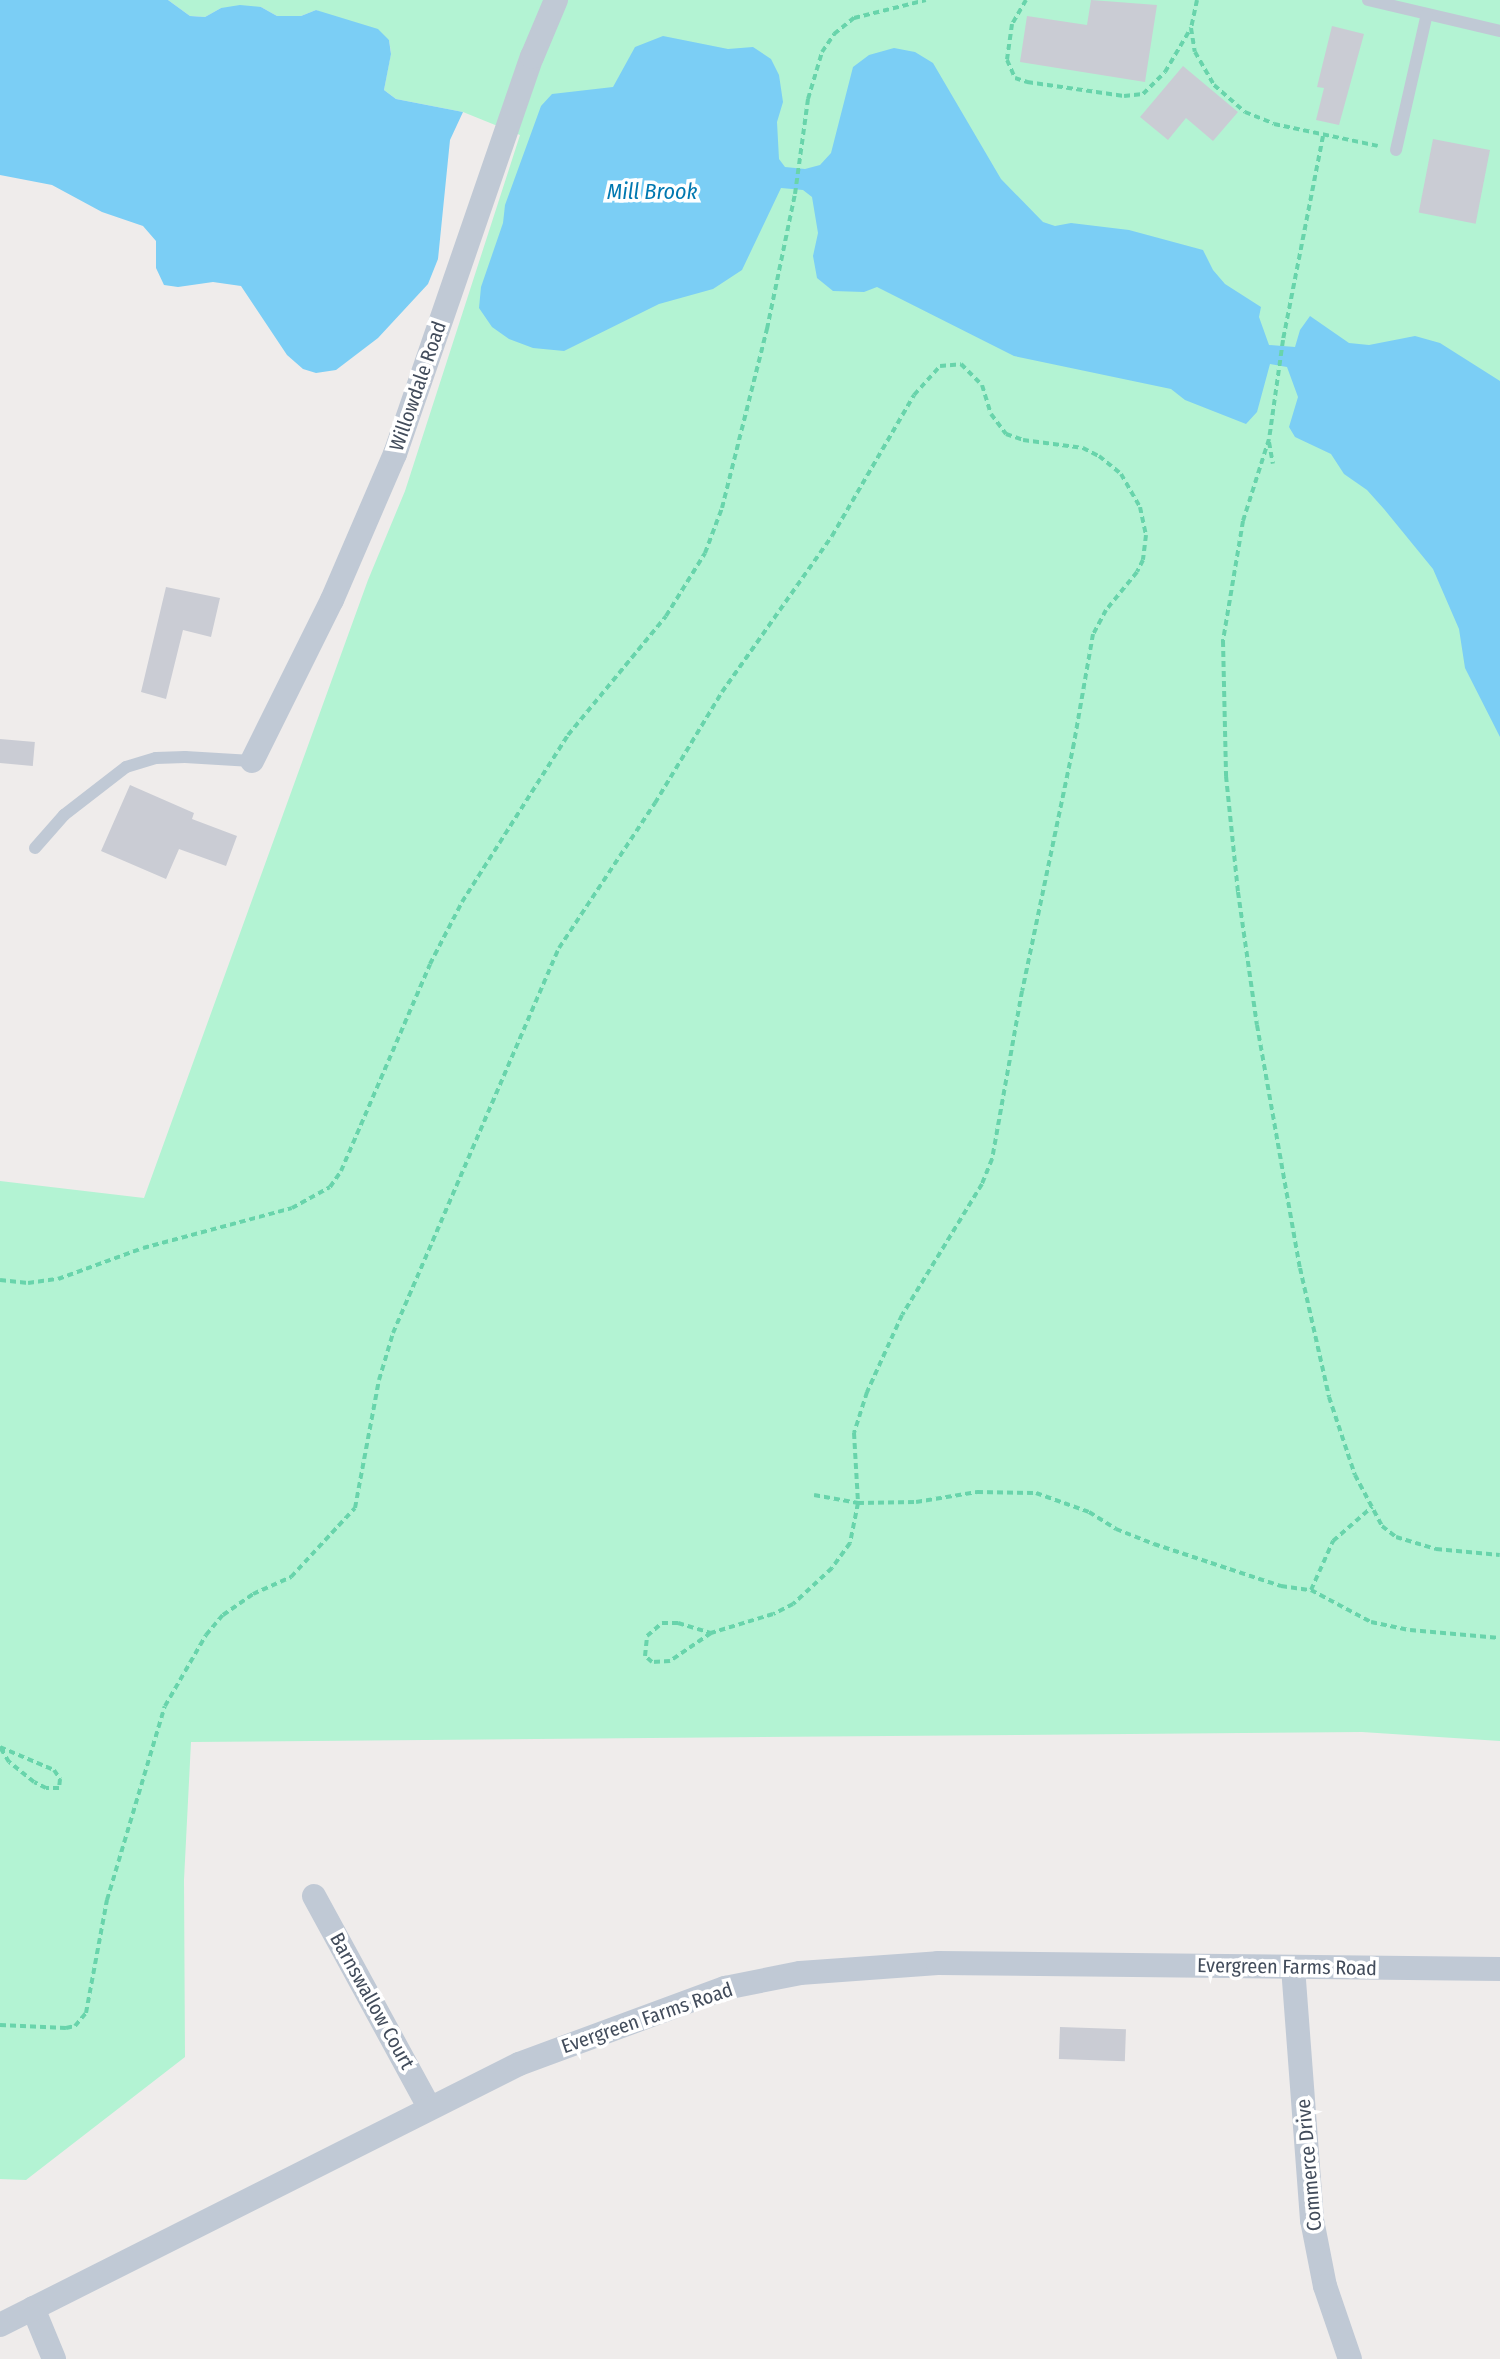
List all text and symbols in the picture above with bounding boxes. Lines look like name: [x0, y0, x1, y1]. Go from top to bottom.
water label: Mill Brook: [607, 179, 697, 205]
street label: Willowdale Road: [385, 318, 451, 454]
street label: Barnswallow Court: [325, 1929, 419, 2073]
street label: Evergreen Farms Road: [1197, 1953, 1377, 1981]
street label: Evergreen Farms Road: [558, 1977, 736, 2059]
street label: Commerce Drive: [1291, 2098, 1327, 2232]

